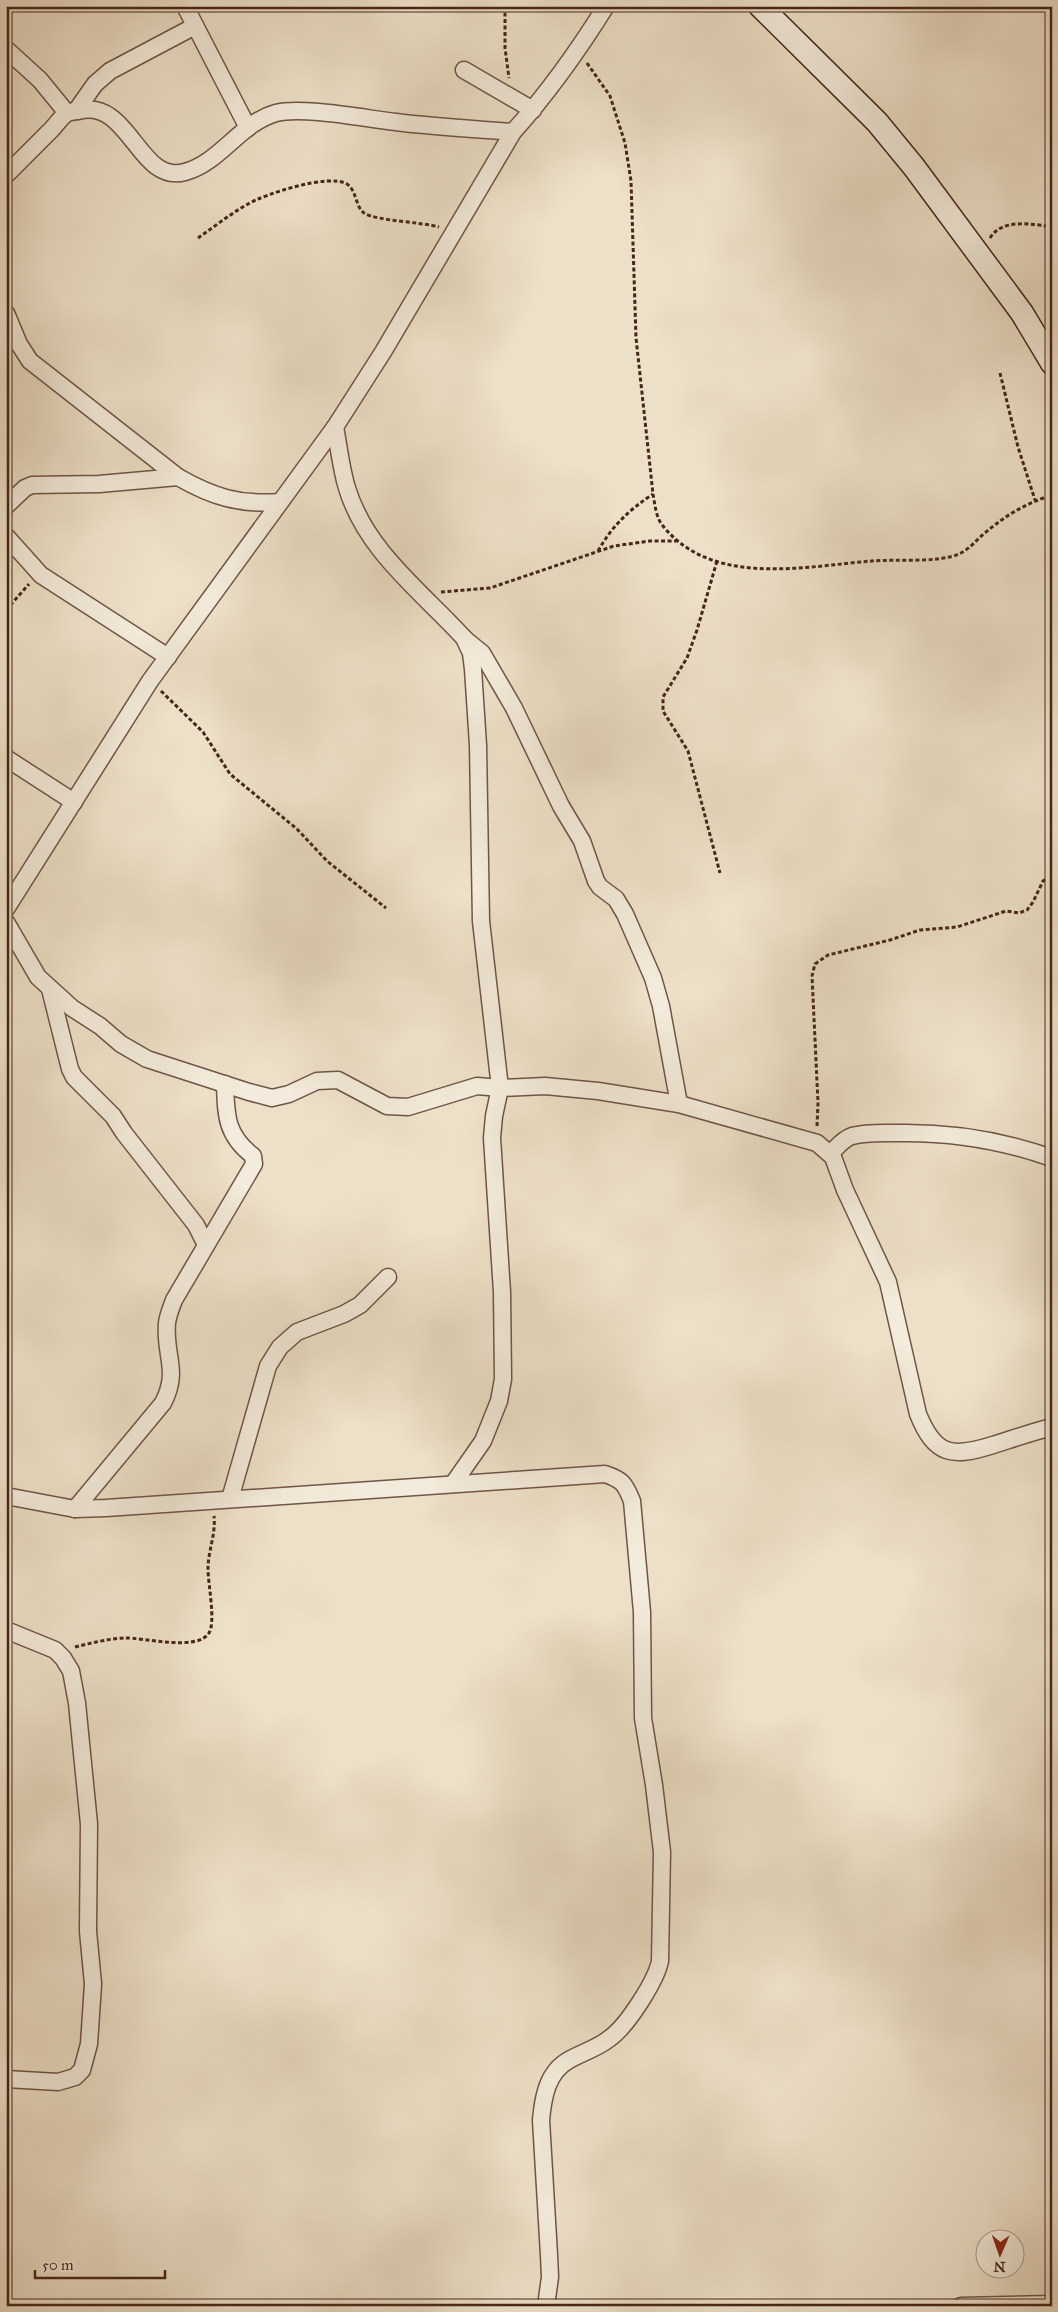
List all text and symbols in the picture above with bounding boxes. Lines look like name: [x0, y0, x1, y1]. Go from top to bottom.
north arrow: [976, 2230, 1026, 2280]
scale bar: [35, 2247, 165, 2279]
text: 50 m: [42, 2256, 74, 2274]
text: N: [993, 2258, 1006, 2275]

